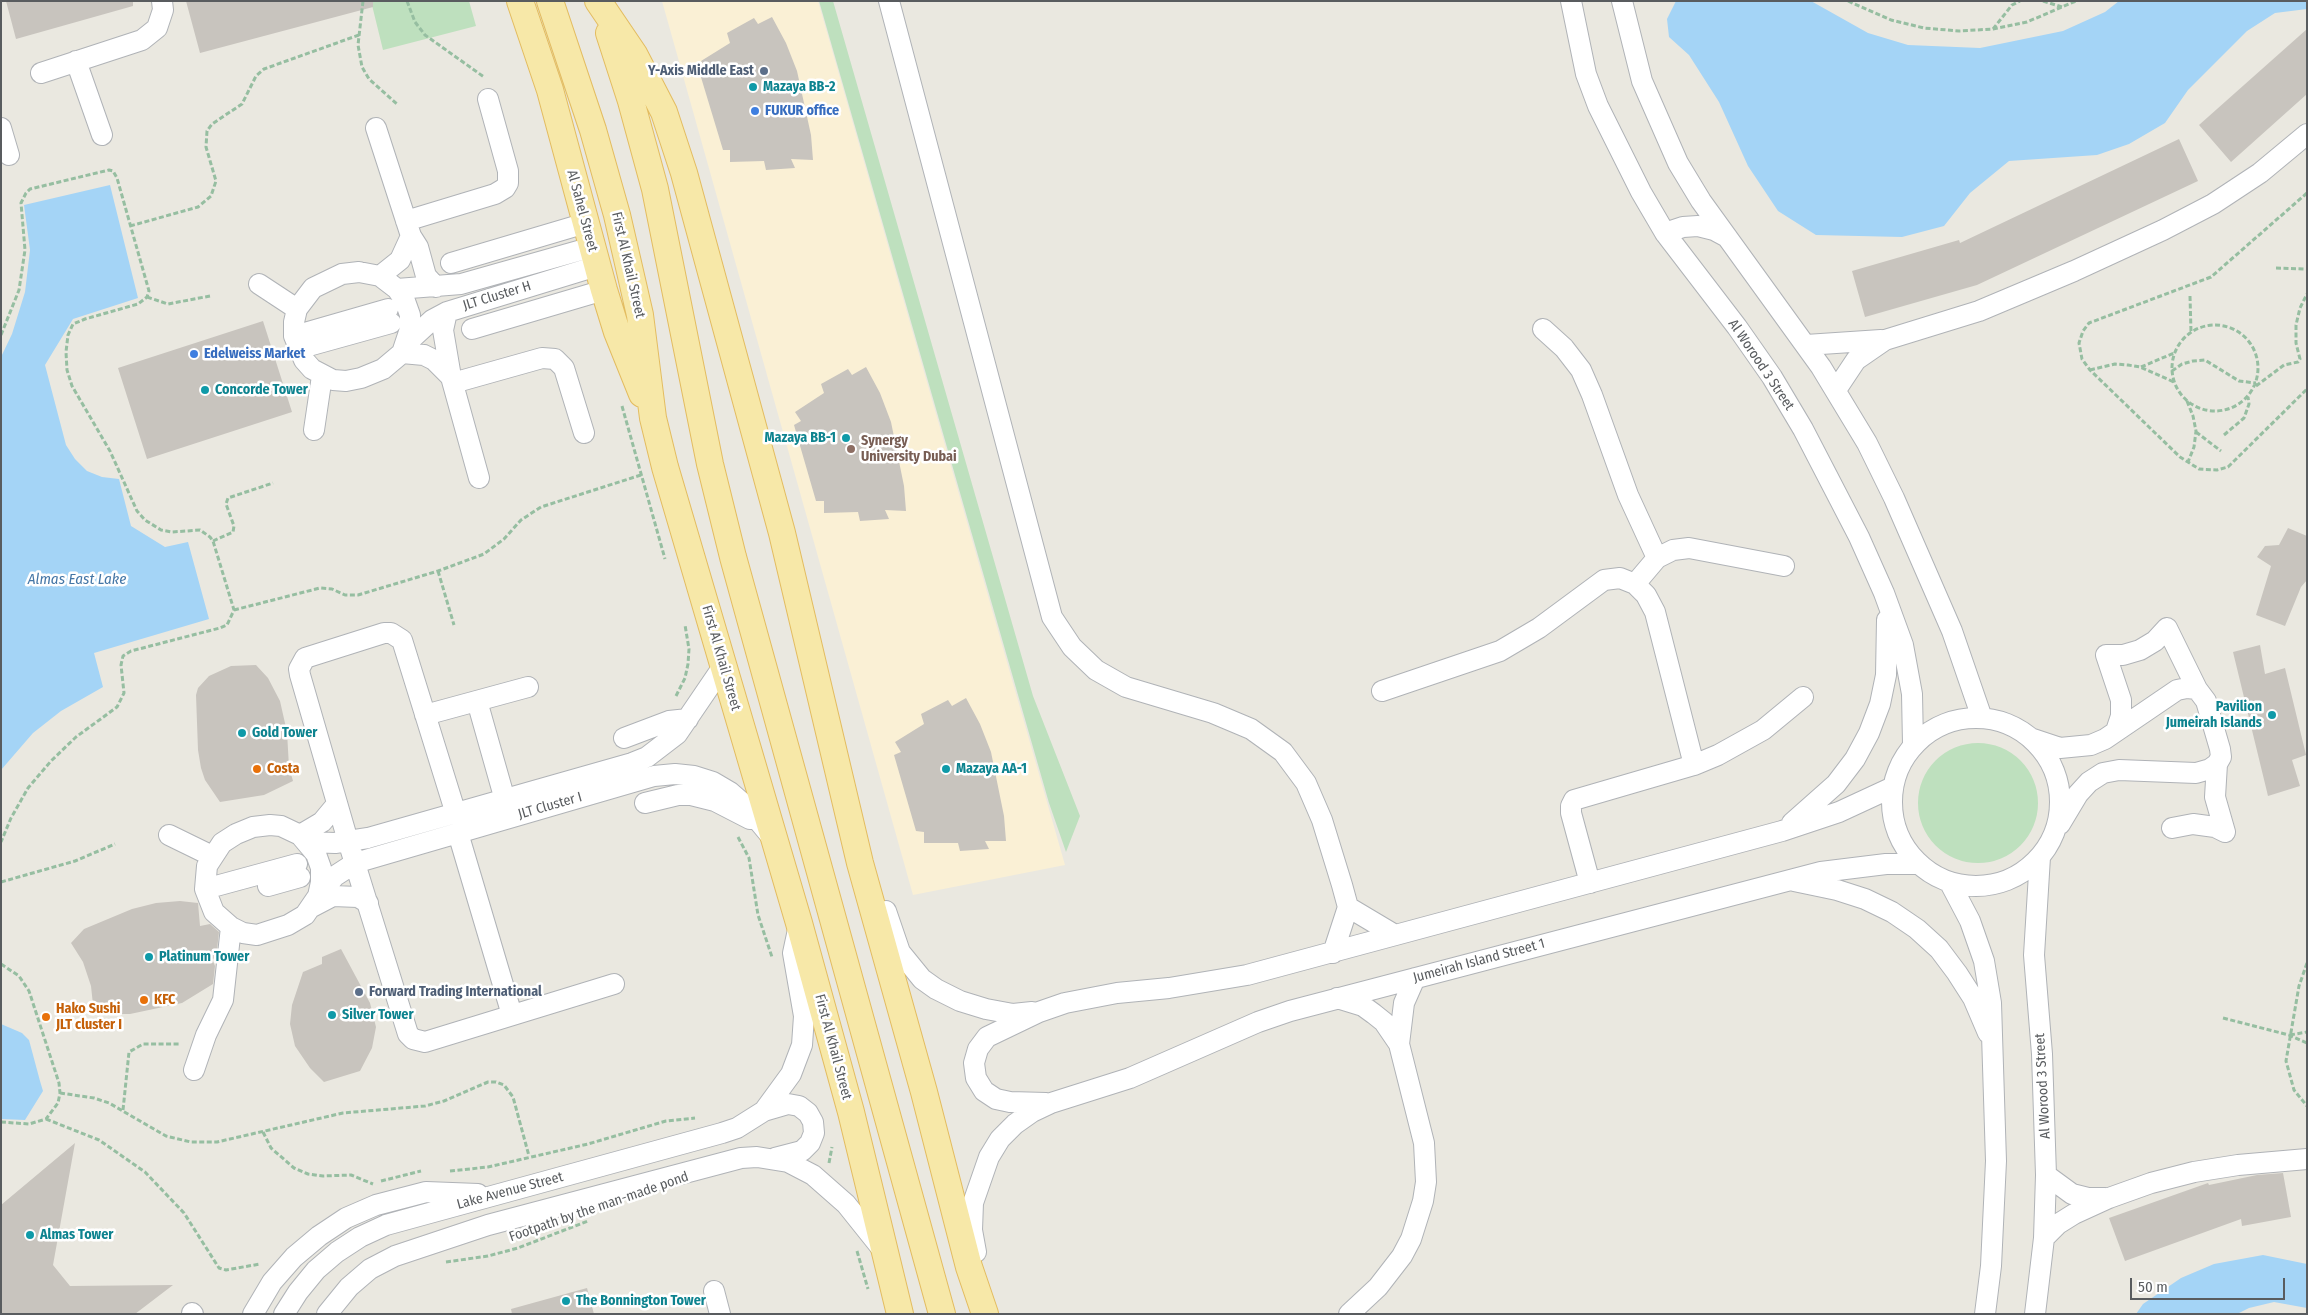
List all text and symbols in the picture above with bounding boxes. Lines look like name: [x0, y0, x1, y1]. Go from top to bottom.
place label: Y-Axis Middle East: [648, 63, 754, 79]
marker: Y-Axis Middle East: [758, 65, 770, 77]
place label: Mazaya BB-2: [763, 79, 835, 95]
marker: Mazaya BB-2: [747, 81, 759, 93]
place label: FUKUR office: [765, 103, 839, 119]
marker: FUKUR office: [749, 105, 761, 117]
street label: Al Sahel Street: [563, 168, 601, 254]
street label: First Al Khail Street: [608, 210, 648, 320]
street label: JLT Cluster H: [461, 278, 533, 314]
street label: Al Worood 3 Street: [1724, 316, 1798, 414]
place label: Edelweiss Market: [204, 346, 305, 362]
marker: Edelweiss Market: [188, 348, 200, 360]
place label: Concorde Tower: [215, 382, 308, 398]
marker: Concorde Tower: [199, 384, 211, 396]
place label: Mazaya BB-1: [764, 430, 836, 446]
marker: Mazaya BB-1: [840, 432, 852, 444]
place label: Synergy University Dubai: [861, 433, 957, 466]
marker: Synergy University Dubai: [845, 443, 857, 455]
water label: Almas East Lake: [28, 571, 126, 589]
street label: First Al Khail Street: [698, 603, 744, 713]
place label: Pavilion Jumeirah Islands: [2166, 699, 2262, 732]
marker: Pavilion Jumeirah Islands: [2266, 709, 2278, 721]
place label: Gold Tower: [252, 725, 317, 741]
marker: Gold Tower: [236, 727, 248, 739]
place label: Costa: [267, 761, 299, 777]
place label: Mazaya AA-1: [956, 761, 1027, 777]
marker: Costa: [251, 763, 263, 775]
marker: Mazaya AA-1: [940, 763, 952, 775]
street label: JLT Cluster I: [516, 789, 584, 823]
street label: Jumeirah Island Street 1: [1411, 935, 1547, 987]
place label: Platinum Tower: [159, 949, 249, 965]
marker: Platinum Tower: [143, 951, 155, 963]
place label: Forward Trading International: [369, 984, 542, 1000]
marker: Forward Trading International: [353, 986, 365, 998]
place label: KFC: [154, 992, 175, 1008]
street label: First Al Khail Street: [811, 992, 855, 1102]
marker: KFC: [138, 994, 150, 1006]
place label: Hako Sushi JLT cluster I: [56, 1001, 122, 1034]
place label: Silver Tower: [342, 1007, 414, 1023]
marker: Silver Tower: [326, 1009, 338, 1021]
marker: Hako Sushi JLT cluster I: [40, 1011, 52, 1023]
street label: Al Worood 3 Street: [2032, 1033, 2054, 1139]
street label: Footpath by the man-made pond: [507, 1168, 691, 1246]
street label: Lake Avenue Street: [455, 1169, 565, 1213]
place label: Almas Tower: [40, 1227, 113, 1243]
marker: Almas Tower: [24, 1229, 36, 1241]
scale bar: [2133, 1268, 2288, 1300]
text: 50 m: [2138, 1278, 2168, 1296]
place label: The Bonnington Tower: [576, 1293, 706, 1309]
marker: The Bonnington Tower: [560, 1295, 572, 1307]

